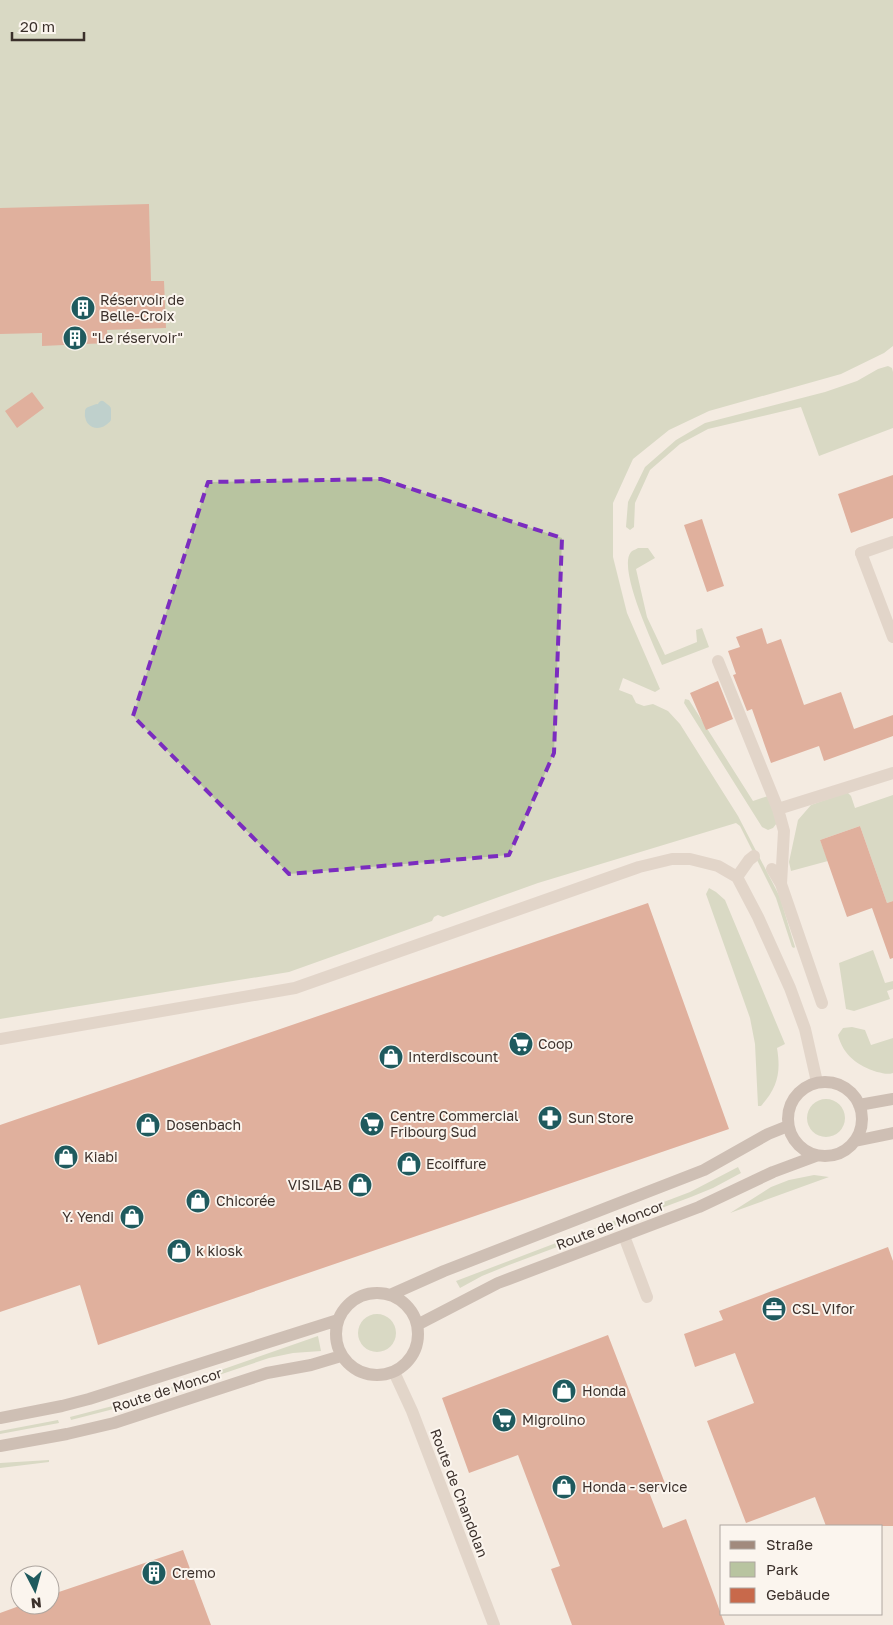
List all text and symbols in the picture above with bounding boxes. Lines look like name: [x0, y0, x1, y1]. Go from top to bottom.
scale bar: [12, 10, 85, 42]
text: 20 m: [20, 17, 55, 35]
place label: Réservoir de Belle-Croix: [100, 291, 184, 324]
building icon: Réservoir de Belle-Croix: [70, 295, 96, 321]
building icon: "Le réservoir": [62, 325, 88, 351]
place label: "Le réservoir": [92, 329, 183, 346]
supermarket icon: Coop: [508, 1031, 534, 1057]
place label: Coop: [538, 1035, 573, 1052]
shop icon: Interdiscount: [378, 1044, 404, 1070]
place label: Interdiscount: [408, 1048, 498, 1065]
pharmacy icon: Sun Store: [537, 1105, 563, 1131]
place label: Centre Commercial Fribourg Sud: [390, 1107, 519, 1140]
place label: Sun Store: [568, 1109, 634, 1126]
supermarket icon: Centre Commercial Fribourg Sud: [359, 1111, 385, 1137]
shop icon: Dosenbach: [135, 1112, 161, 1138]
place label: Dosenbach: [166, 1116, 241, 1133]
shop icon: Kiabi: [53, 1144, 79, 1170]
place label: Kiabi: [84, 1148, 118, 1165]
shop icon: Ecoiffure: [396, 1151, 422, 1177]
place label: Ecoiffure: [426, 1155, 486, 1172]
shop icon: VISILAB: [347, 1172, 373, 1198]
place label: VISILAB: [288, 1176, 342, 1193]
shop icon: Chicorée: [185, 1188, 211, 1214]
place label: Chicorée: [216, 1192, 275, 1209]
street label: Route de Moncor: [553, 1196, 667, 1253]
shop icon: Y. Yendi: [119, 1204, 145, 1230]
place label: Y. Yendi: [62, 1208, 114, 1225]
shop icon: k kiosk: [166, 1238, 192, 1264]
place label: k kiosk: [196, 1242, 243, 1259]
office icon: CSL VIfor: [761, 1296, 787, 1322]
place label: CSL VIfor: [792, 1300, 855, 1317]
street label: Route de Moncor: [110, 1364, 224, 1415]
shop icon: Honda: [551, 1378, 577, 1404]
place label: Honda: [582, 1382, 626, 1399]
supermarket icon: Migrolino: [491, 1407, 517, 1433]
place label: Migrolino: [522, 1411, 585, 1428]
street label: Route de Chandolan: [427, 1426, 492, 1560]
shop icon: Honda - service: [551, 1474, 577, 1500]
place label: Honda - service: [582, 1478, 687, 1495]
legend: [720, 1525, 883, 1615]
text: Straße: [766, 1535, 813, 1553]
building icon: Cremo: [141, 1560, 167, 1586]
text: Park: [766, 1560, 799, 1578]
place label: Cremo: [172, 1564, 216, 1581]
north arrow: [10, 1565, 60, 1615]
text: Gebäude: [766, 1585, 830, 1603]
text: N: [30, 1594, 43, 1612]

